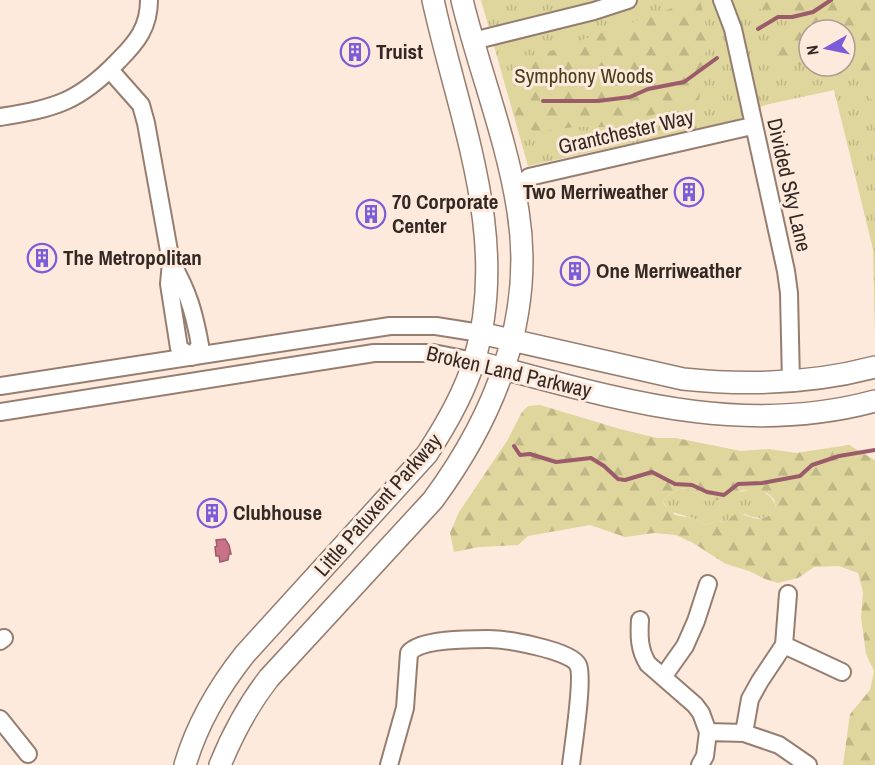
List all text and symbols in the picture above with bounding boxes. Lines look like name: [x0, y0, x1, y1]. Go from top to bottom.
north arrow: [797, 18, 857, 78]
building icon: Truist: [339, 36, 371, 68]
place label: Truist: [376, 37, 423, 66]
text: N: [801, 44, 824, 57]
park label: Symphony Woods: [514, 61, 654, 90]
street label: Grantchester Way: [555, 102, 697, 161]
street label: Divided Sky Lane: [760, 115, 819, 254]
building icon: Two Merriweather: [673, 176, 705, 208]
place label: Two Merriweather: [523, 177, 668, 206]
place label: 70 Corporate Center: [392, 187, 498, 240]
building icon: 70 Corporate Center: [355, 198, 387, 230]
building icon: The Metropolitan: [26, 242, 58, 274]
place label: The Metropolitan: [63, 243, 202, 272]
building icon: One Merriweather: [559, 255, 591, 287]
place label: One Merriweather: [596, 256, 742, 285]
street label: Broken Land Parkway: [424, 338, 595, 405]
street label: Little Patuxent Parkway: [307, 427, 448, 582]
building icon: Clubhouse: [196, 497, 228, 529]
place label: Clubhouse: [233, 498, 322, 527]

